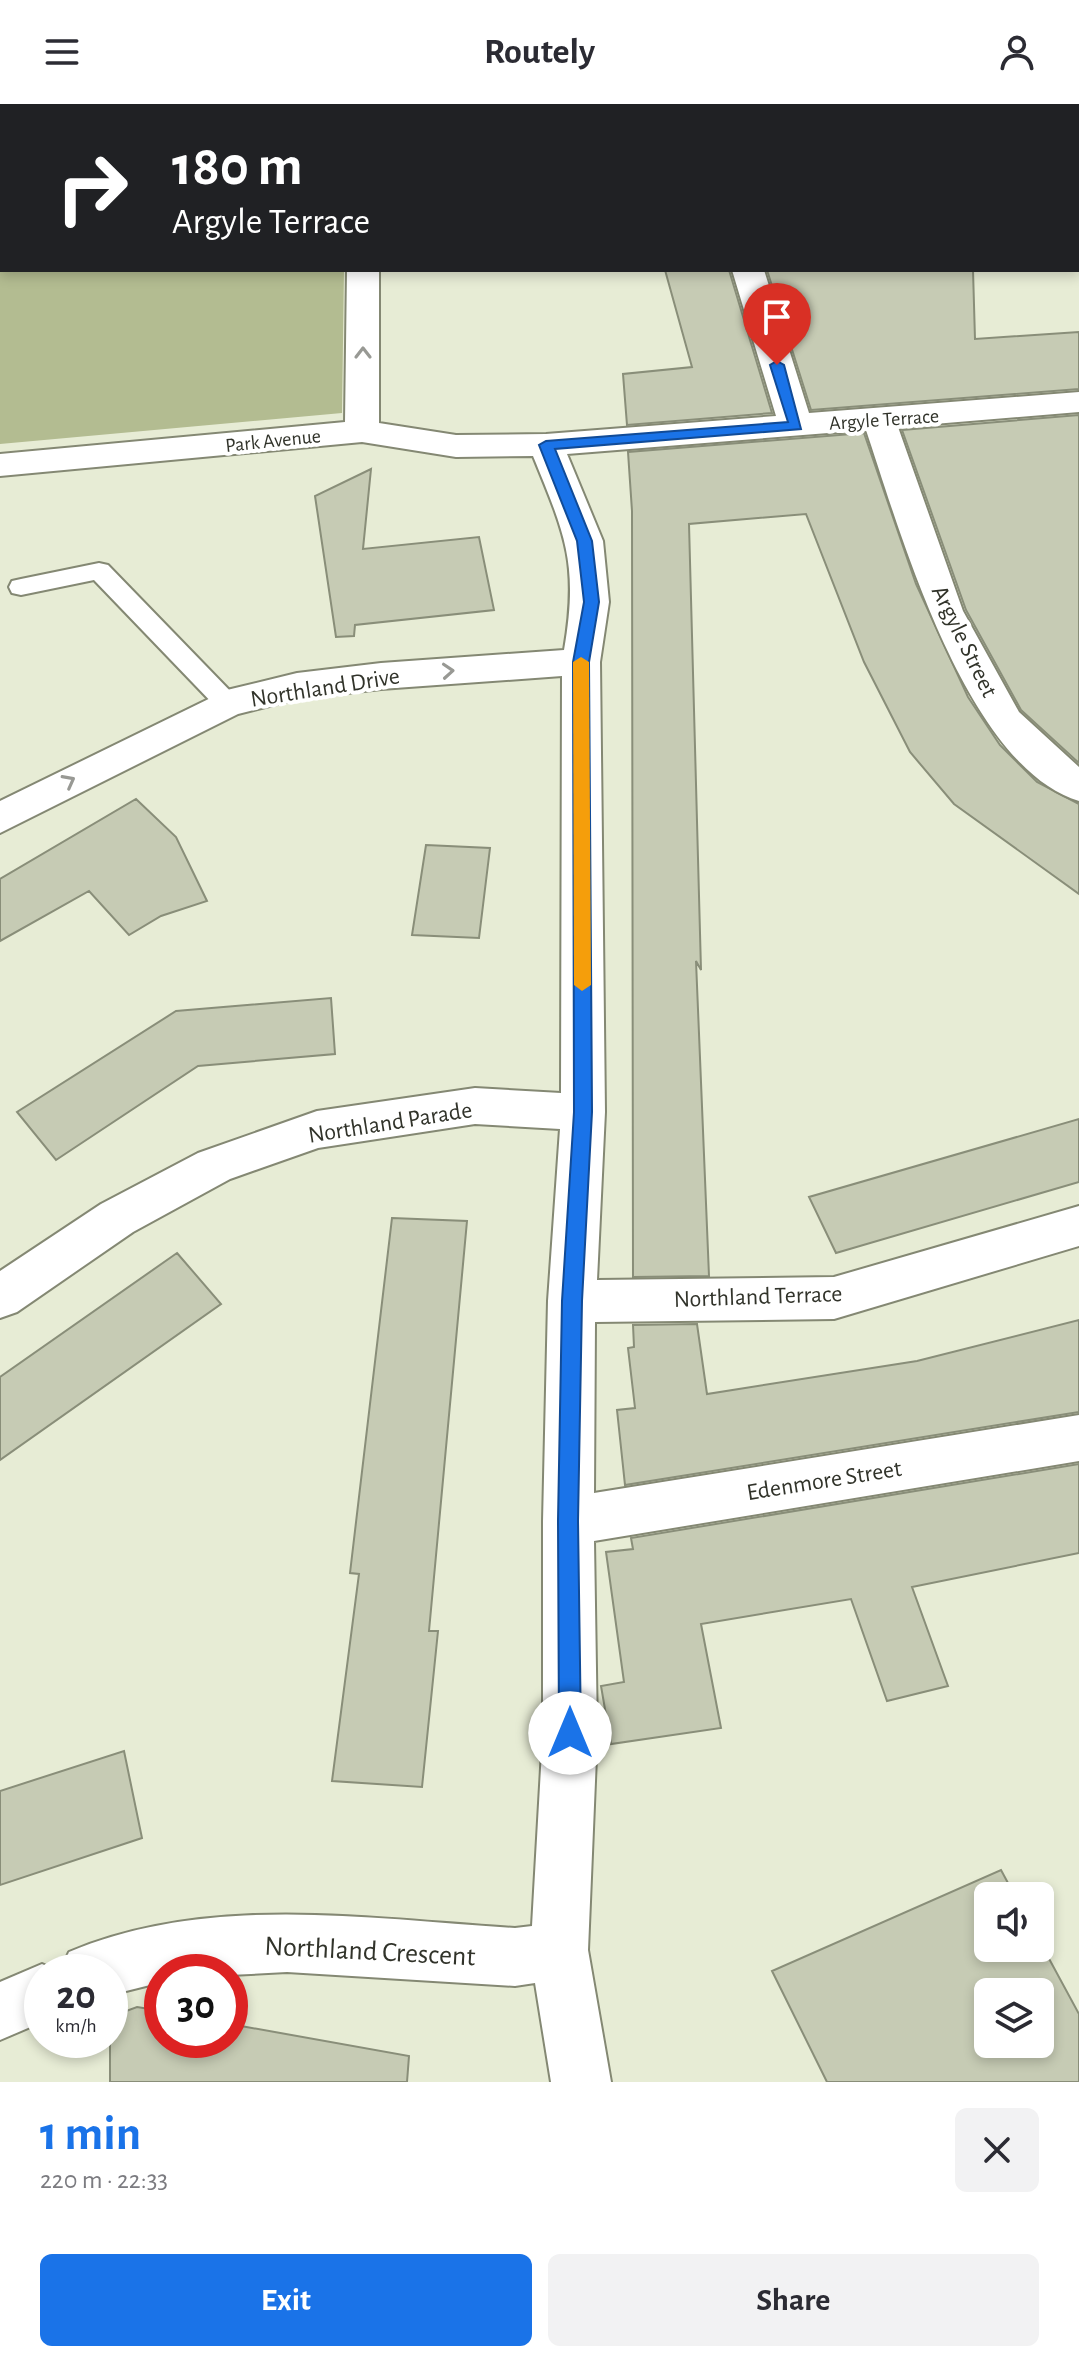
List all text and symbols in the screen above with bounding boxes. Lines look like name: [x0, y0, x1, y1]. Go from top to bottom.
icon: menu: [40, 30, 84, 74]
icon: person: [995, 30, 1039, 74]
text: Routely: [484, 34, 595, 70]
icon: right: [40, 136, 144, 240]
text: 180 m: [172, 139, 303, 195]
text: Argyle Terrace: [172, 204, 370, 240]
pin: [743, 283, 811, 365]
icon: arrive: [755, 295, 799, 339]
one-way arrow: [354, 346, 371, 359]
street label: Argyle Terrace: [828, 406, 940, 434]
street label: Park Avenue: [224, 426, 322, 456]
street label: Argyle Street: [927, 582, 1002, 701]
one-way arrow: [442, 663, 455, 680]
street label: Northland Drive: [249, 664, 402, 712]
one-way arrow: [60, 775, 75, 790]
street label: Northland Parade: [306, 1098, 474, 1148]
street label: Northland Terrace: [673, 1282, 843, 1312]
street label: Edenmore Street: [745, 1457, 904, 1505]
position arrow: [528, 1691, 612, 1775]
map controls: [974, 1882, 1054, 2058]
button: sound: [974, 1882, 1054, 1962]
street label: Northland Crescent: [264, 1932, 476, 1972]
speed limit sign: 30: [144, 1954, 248, 2058]
text: 20: [56, 1976, 96, 2016]
button: layers: [974, 1978, 1054, 2058]
text: km/h: [55, 2016, 97, 2036]
button: close: [955, 2108, 1039, 2192]
text: 1 min: [40, 2111, 141, 2159]
text: 220 m · 22:33: [40, 2167, 168, 2193]
button: Exit: [40, 2254, 532, 2346]
button: Share: [548, 2254, 1039, 2346]

